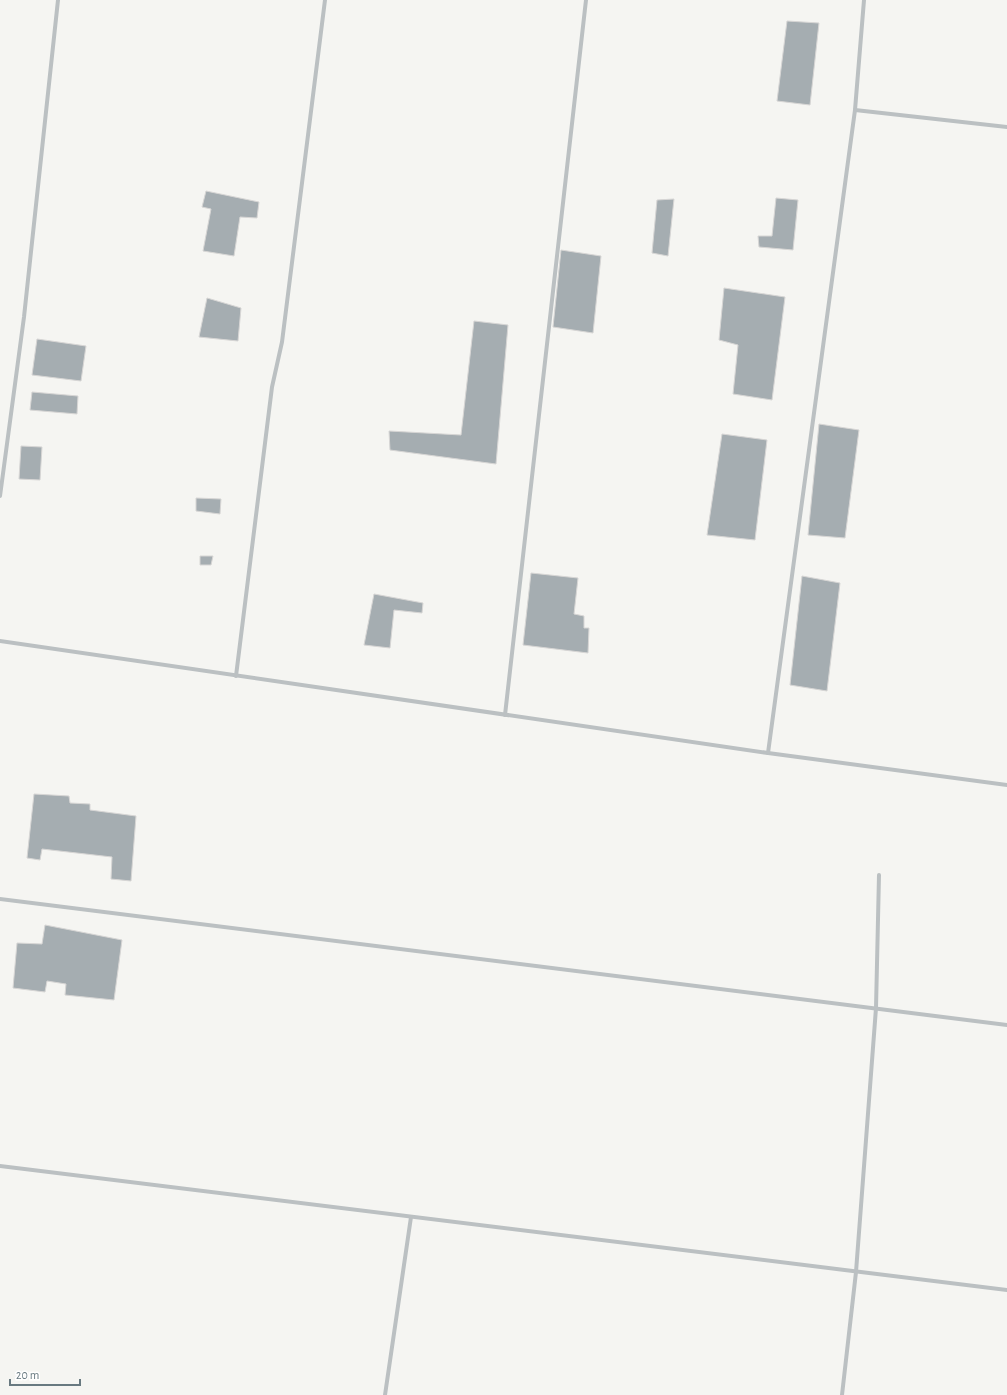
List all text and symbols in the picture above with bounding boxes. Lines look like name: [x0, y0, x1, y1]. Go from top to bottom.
scale bar: [10, 1361, 80, 1387]
text: 20 m: [16, 1369, 39, 1381]

